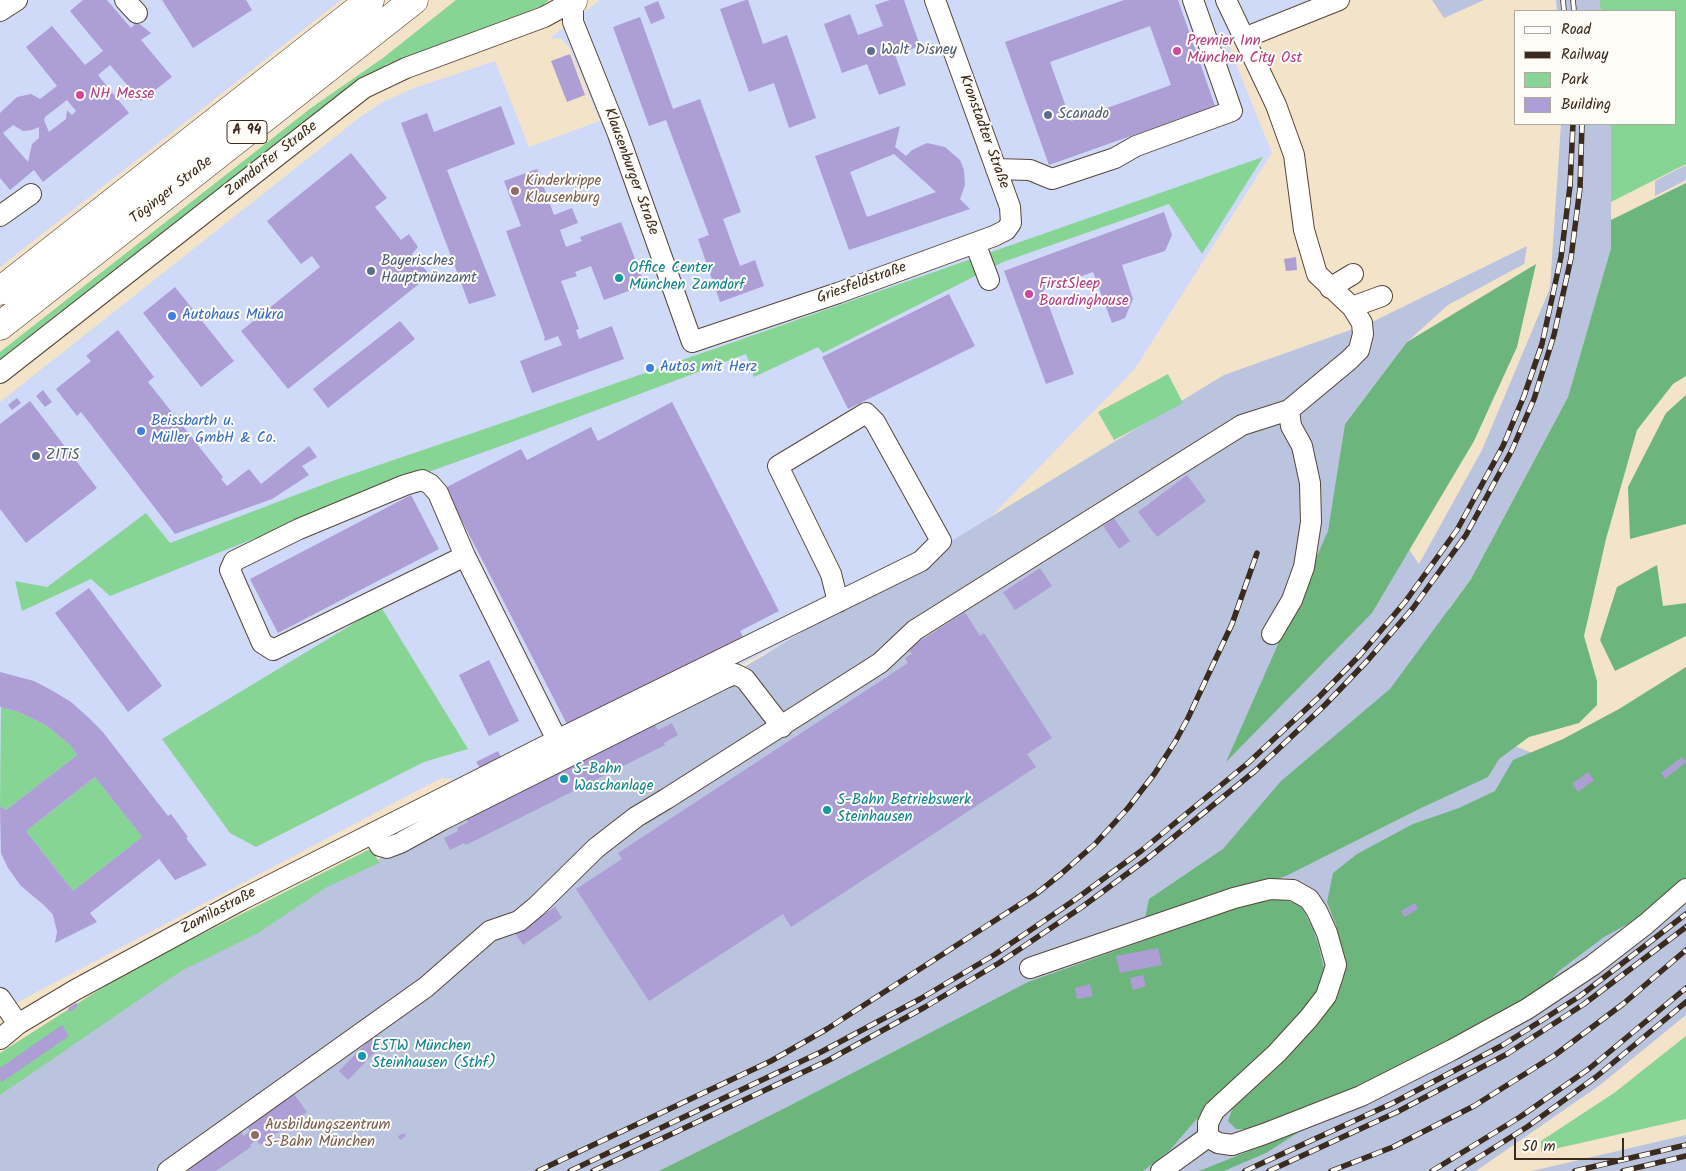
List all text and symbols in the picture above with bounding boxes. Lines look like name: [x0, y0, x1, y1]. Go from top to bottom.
legend: [1514, 10, 1676, 125]
text: Road: [1561, 18, 1591, 42]
place label: Premier Inn München City Ost: [1187, 33, 1302, 68]
place label: Walt Disney: [881, 42, 957, 60]
text: Railway: [1561, 43, 1608, 67]
marker: Walt Disney: [865, 45, 877, 57]
marker: Premier Inn München City Ost: [1171, 45, 1183, 57]
text: Park: [1561, 68, 1588, 92]
street label: Kronstadter Straße: [954, 72, 1012, 192]
place label: NH Messe: [90, 86, 154, 104]
marker: NH Messe: [74, 89, 86, 101]
text: Building: [1561, 93, 1611, 117]
street label: Klausenburger Straße: [599, 106, 661, 238]
place label: Scanado: [1058, 106, 1109, 124]
marker: Scanado: [1042, 109, 1054, 121]
street label: Zamdorfer Straße: [222, 118, 322, 202]
road number: A 94: [227, 120, 267, 144]
street label: Töginger Straße: [127, 153, 217, 229]
place label: Kinderkrippe Klausenburg: [525, 173, 601, 208]
marker: Kinderkrippe Klausenburg: [509, 185, 521, 197]
place label: Bayerisches Hauptmünzamt: [381, 253, 477, 288]
street label: Griesfeldstraße: [815, 259, 909, 309]
place label: Office Center München Zamdorf: [629, 260, 745, 295]
marker: Bayerisches Hauptmünzamt: [365, 265, 377, 277]
marker: Office Center München Zamdorf: [613, 272, 625, 284]
place label: FirstSleep Boardinghouse: [1039, 276, 1129, 311]
marker: FirstSleep Boardinghouse: [1023, 288, 1035, 300]
place label: Autohaus Mükra: [182, 307, 284, 325]
marker: Autohaus Mükra: [166, 310, 178, 322]
place label: Autos mit Herz: [660, 359, 757, 377]
marker: Autos mit Herz: [644, 362, 656, 374]
place label: Beissbarth u. Müller GmbH & Co.: [151, 413, 276, 448]
marker: Beissbarth u. Müller GmbH & Co.: [135, 425, 147, 437]
place label: ZITiS: [46, 447, 80, 465]
marker: ZITiS: [30, 450, 42, 462]
place label: S-Bahn Waschanlage: [574, 761, 653, 796]
marker: S-Bahn Waschanlage: [558, 773, 570, 785]
place label: S-Bahn Betriebswerk Steinhausen: [837, 792, 971, 827]
marker: S-Bahn Betriebswerk Steinhausen: [821, 804, 833, 816]
street label: Zamilastraße: [178, 885, 260, 939]
place label: ESTW München Steinhausen (Sthf): [372, 1038, 496, 1073]
marker: ESTW München Steinhausen (Sthf): [356, 1050, 368, 1062]
place label: Ausbildungszentrum S-Bahn München: [265, 1117, 390, 1152]
scale bar: [1516, 1128, 1626, 1160]
marker: Ausbildungszentrum S-Bahn München: [249, 1129, 261, 1141]
text: 50 m: [1522, 1135, 1556, 1159]

